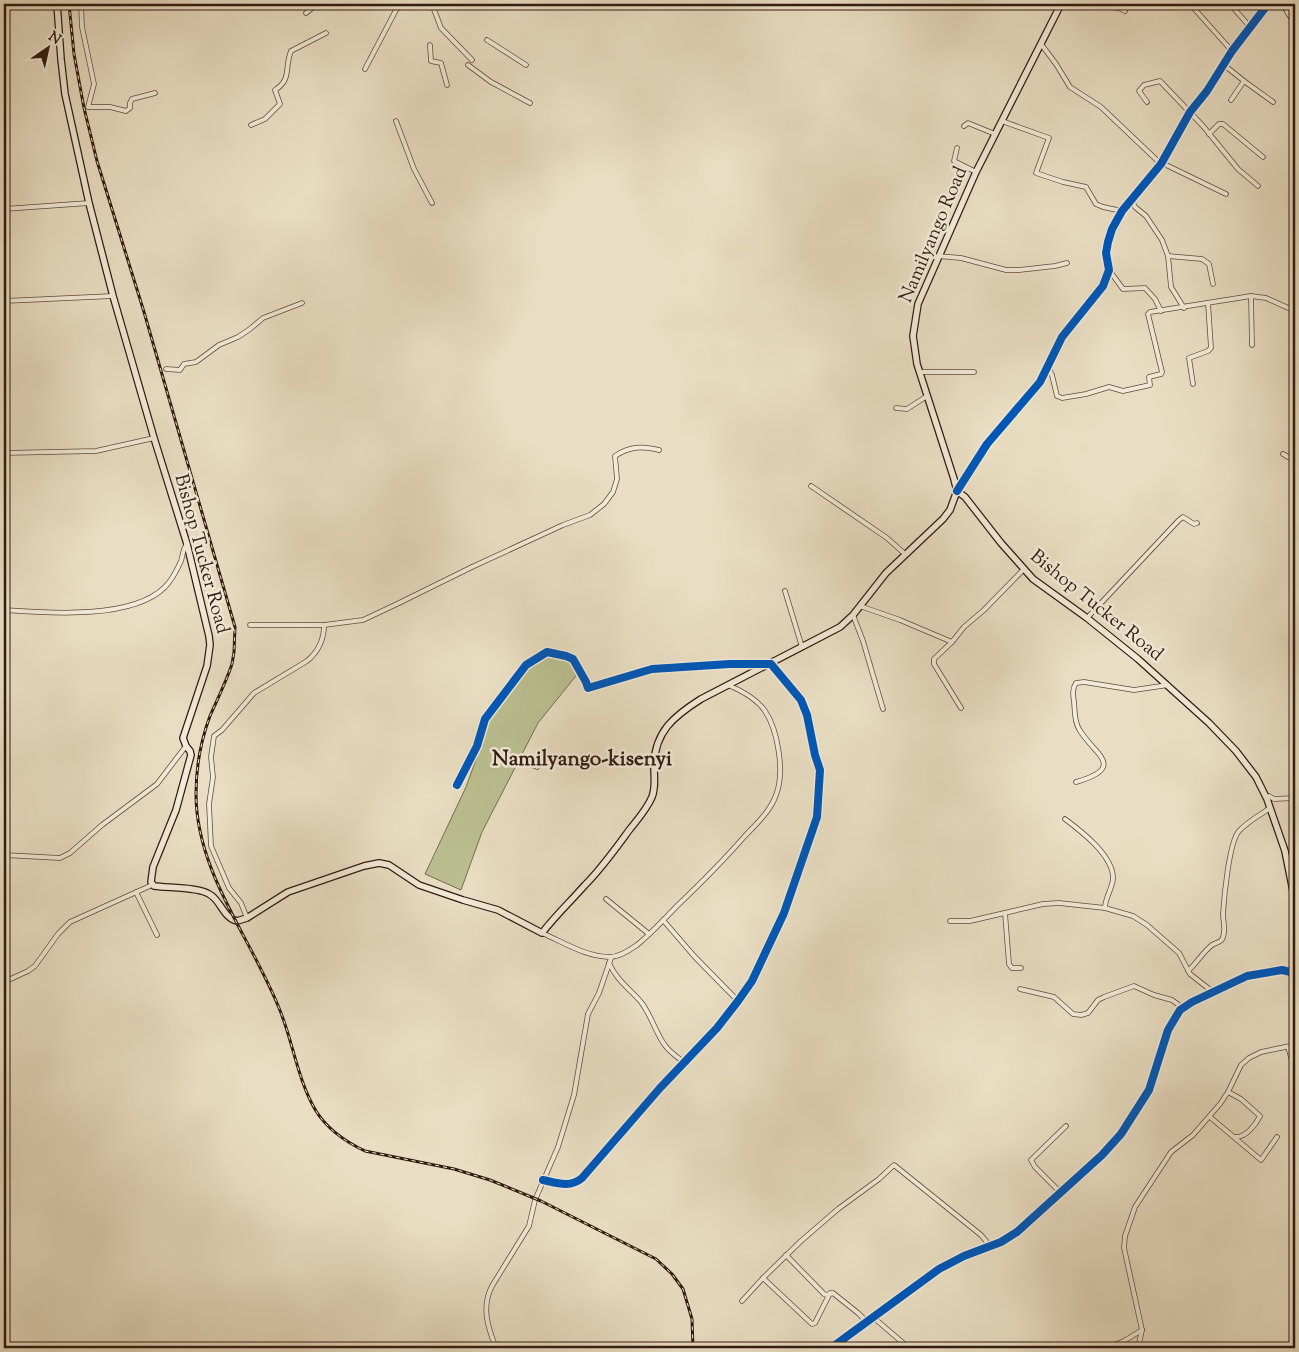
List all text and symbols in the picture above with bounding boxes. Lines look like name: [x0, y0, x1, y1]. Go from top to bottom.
north arrow: [22, 22, 72, 72]
text: N: [44, 27, 64, 50]
street label: Namilyango Road: [893, 162, 975, 307]
street label: Bishop Tucker Road: [167, 471, 235, 637]
street label: Bishop Tucker Road: [1024, 544, 1169, 668]
district label: Namilyango-kisenyi: [492, 745, 672, 775]

